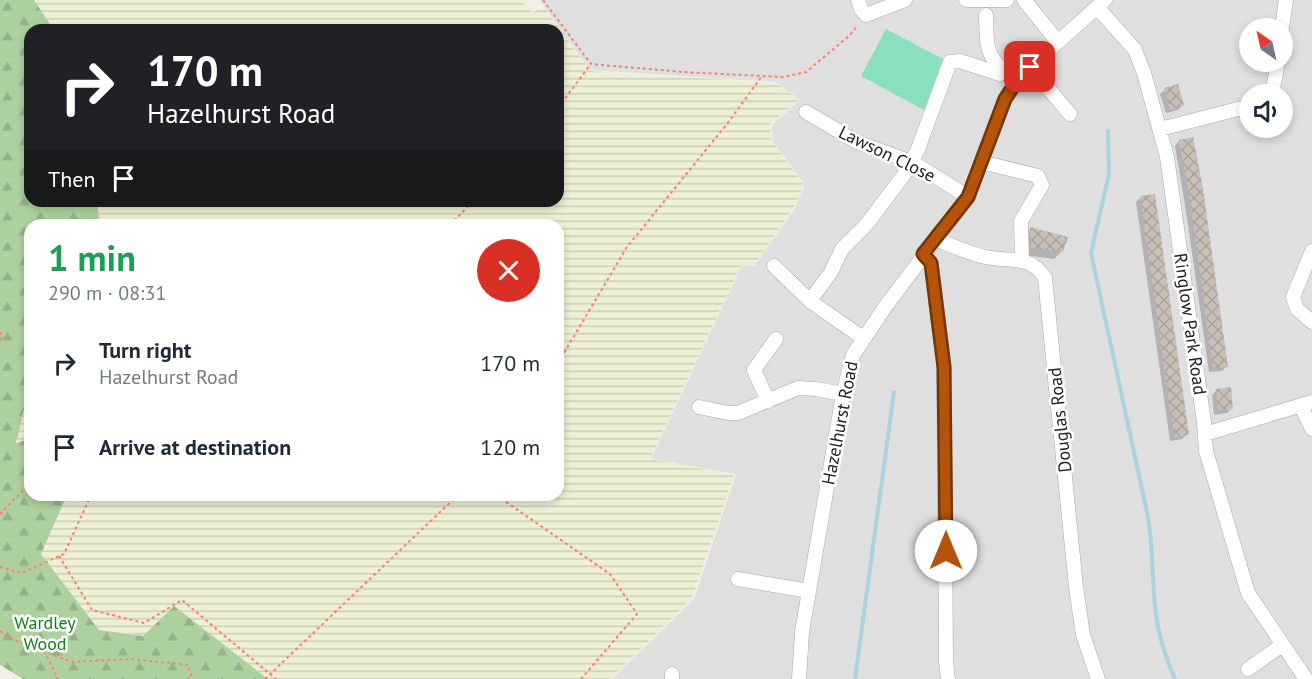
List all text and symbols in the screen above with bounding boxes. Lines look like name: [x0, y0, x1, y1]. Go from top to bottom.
north arrow: [1239, 18, 1293, 72]
map controls: [1239, 18, 1293, 138]
pin: [1004, 41, 1055, 92]
text: 170 m: [147, 43, 263, 98]
icon: right: [48, 48, 126, 126]
icon: arrive: [1013, 50, 1046, 83]
button: sound: [1239, 84, 1293, 138]
text: Hazelhurst Road: [147, 96, 335, 130]
street label: Lawson Close: [835, 120, 939, 187]
icon: arrive: [107, 162, 140, 195]
text: Then: [48, 165, 95, 193]
text: 1 min: [48, 234, 136, 281]
button: close: [477, 239, 540, 302]
street label: Ringlow Park Road: [1169, 252, 1212, 396]
text: 290 m · 08:31: [48, 280, 166, 306]
text: Turn right: [99, 336, 191, 364]
icon: right: [48, 347, 81, 380]
text: 170 m: [480, 349, 540, 377]
street label: Hazelhurst Road: [816, 359, 863, 487]
text: Hazelhurst Road: [99, 364, 238, 390]
street label: Douglas Road: [1043, 366, 1076, 474]
icon: arrive: [48, 431, 81, 464]
text: Arrive at destination: [99, 433, 291, 461]
text: 120 m: [480, 433, 540, 461]
position arrow: [914, 519, 978, 583]
park label: Wardley Wood: [14, 611, 76, 655]

